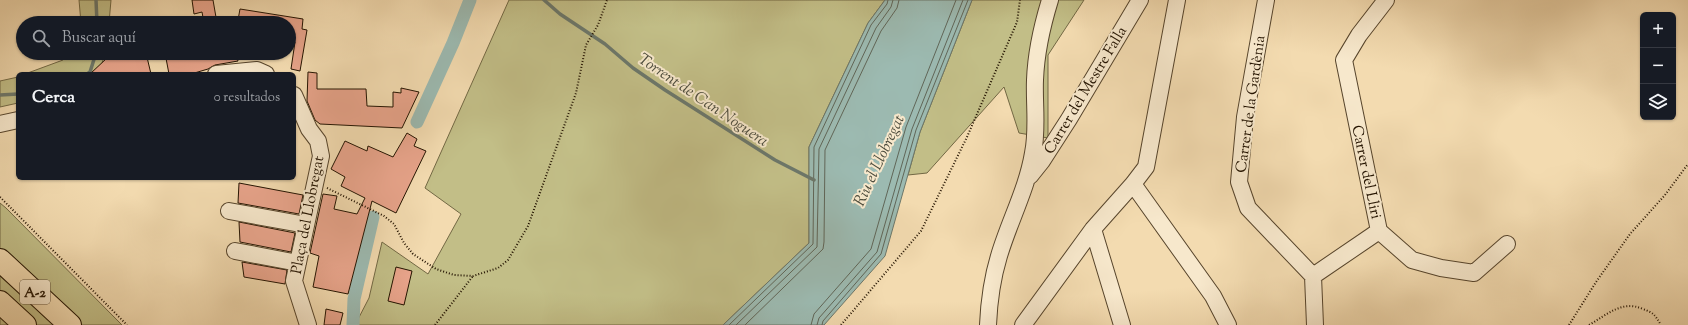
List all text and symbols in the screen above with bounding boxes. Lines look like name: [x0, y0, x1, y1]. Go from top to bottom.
map controls: [1640, 12, 1676, 120]
button: +: [1640, 12, 1676, 48]
search box: [16, 16, 296, 60]
street label: Carrer del Mestre Falla: [1040, 23, 1133, 159]
icon: search: [30, 27, 52, 49]
text: Buscar aquí: [62, 28, 136, 49]
street label: Carrer de la Gardènia: [1231, 34, 1272, 174]
button: −: [1640, 48, 1676, 84]
water label: Torrent de Can Noguera: [633, 49, 772, 153]
button: layers: [1640, 84, 1676, 120]
text: Cerca: [32, 86, 75, 110]
text: 0 resultados: [214, 89, 280, 107]
water label: Riu el Llobregat: [849, 111, 912, 211]
street label: Carrer del Lliri: [1345, 123, 1386, 221]
street label: Plaça del Llobregat: [287, 154, 330, 276]
road number: A-2: [20, 280, 50, 304]

